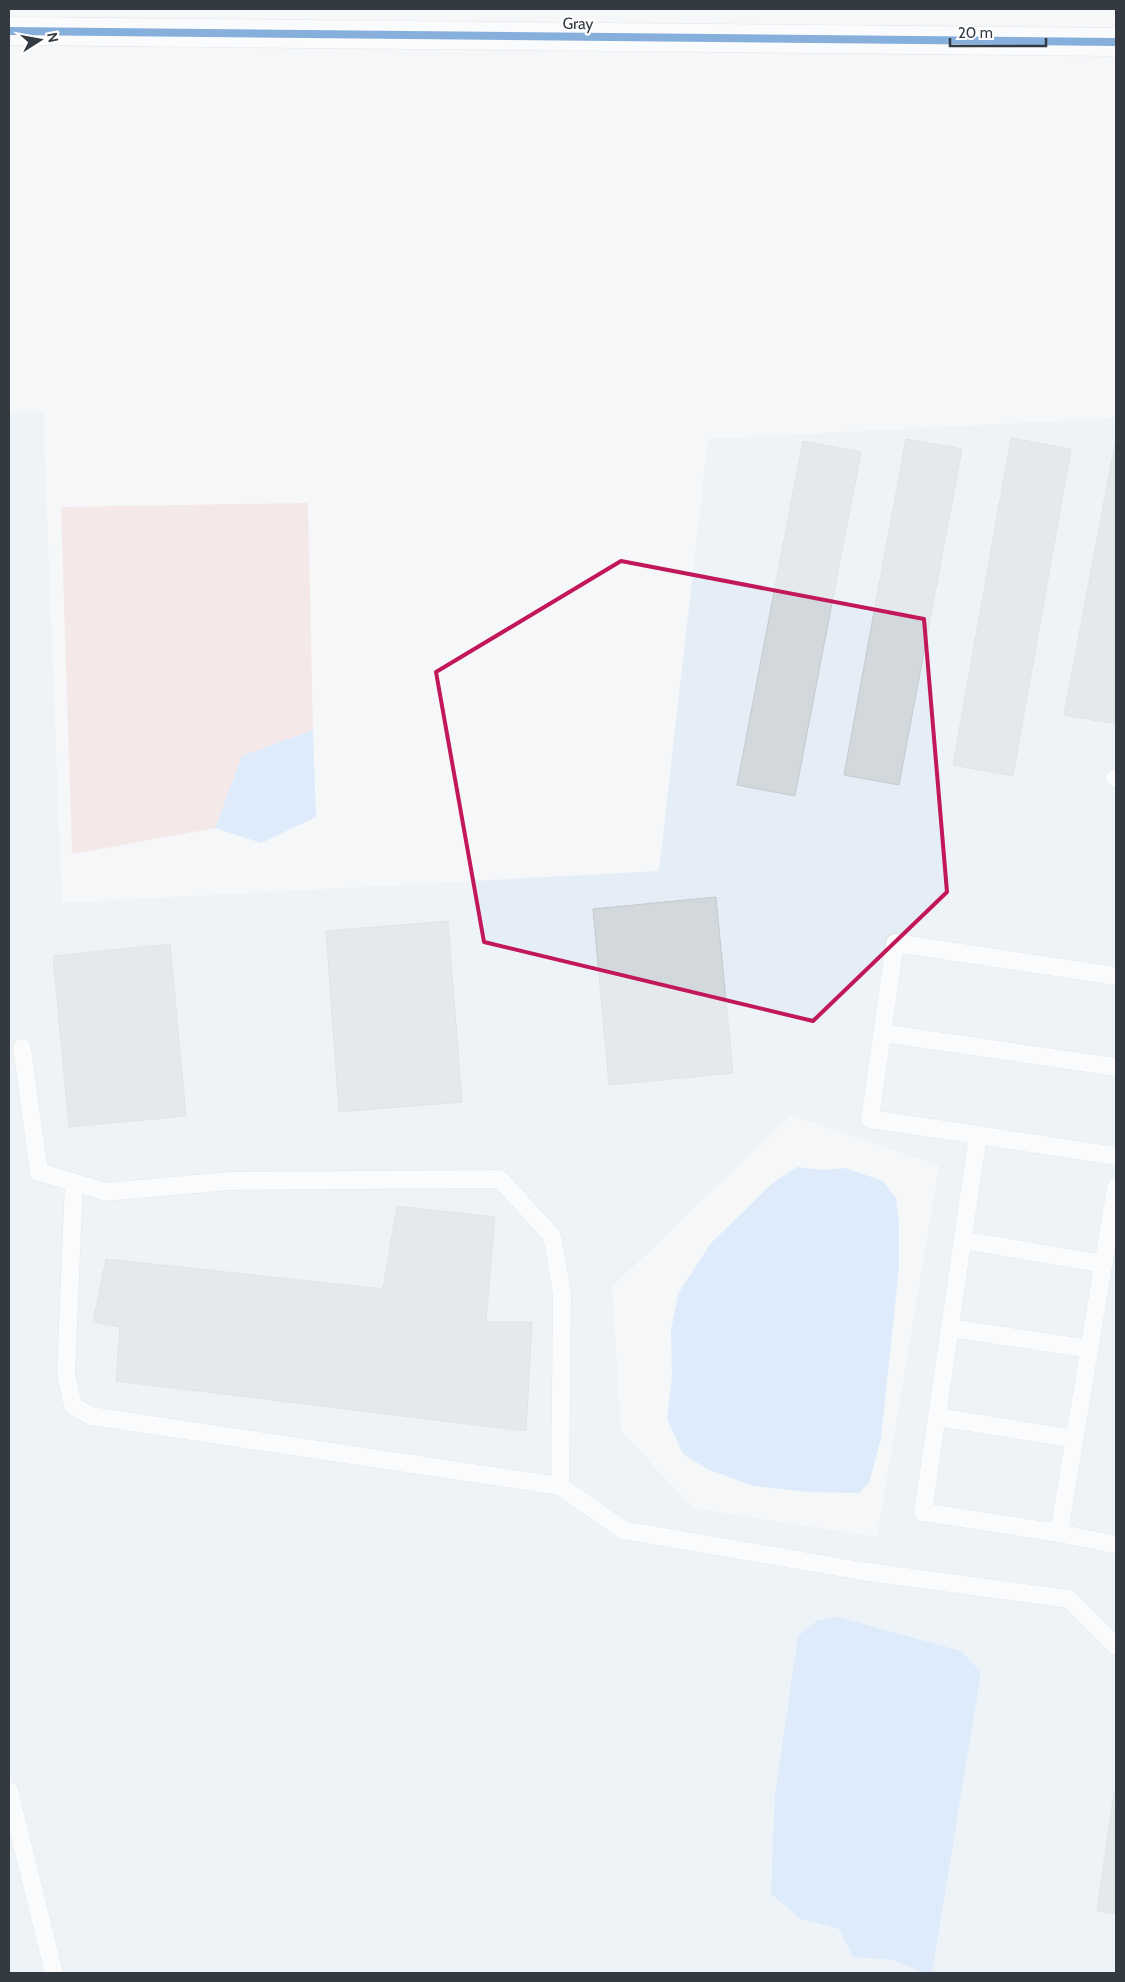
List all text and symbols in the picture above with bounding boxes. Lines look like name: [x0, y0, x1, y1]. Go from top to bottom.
street label: Gray: [562, 14, 594, 33]
north arrow: [15, 15, 65, 65]
scale bar: [950, 15, 1046, 47]
text: 20 m: [958, 24, 993, 42]
text: N: [43, 31, 63, 44]

